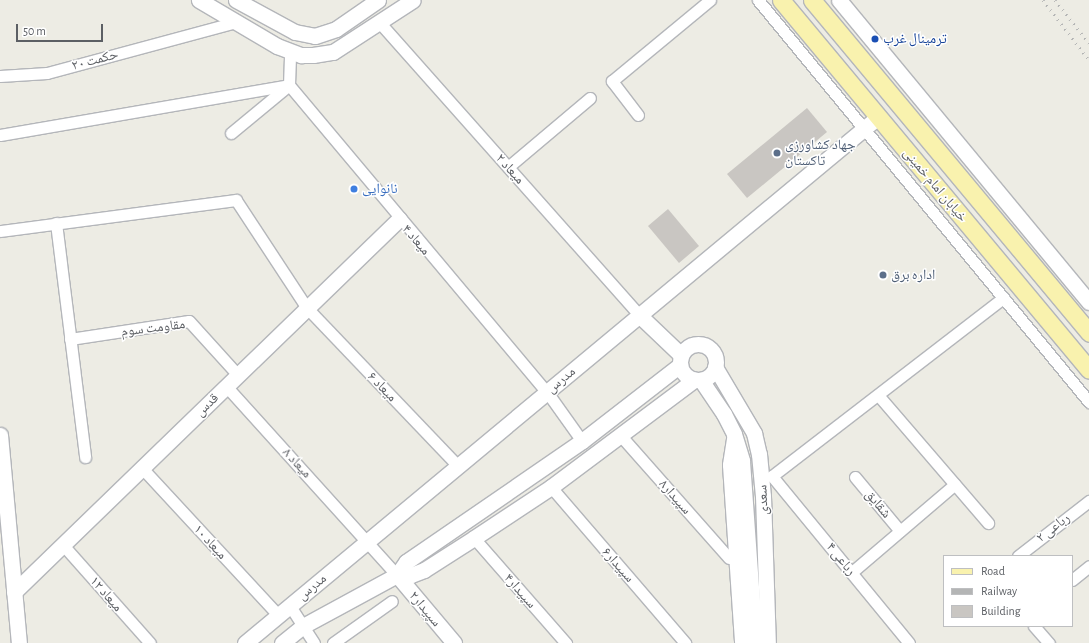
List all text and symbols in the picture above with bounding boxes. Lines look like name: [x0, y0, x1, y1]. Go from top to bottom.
scale bar: [18, 16, 105, 42]
text: 50 m: [23, 25, 46, 37]
place label: ترمینال غرب: [883, 31, 947, 47]
marker: ترمینال غرب: [870, 34, 880, 44]
street label: حکمت ۲۰: [70, 46, 120, 74]
place label: جهاد کشاورزی تاکستان: [785, 137, 856, 170]
street label: خیابان امام خمینی: [899, 145, 971, 225]
marker: جهاد کشاورزی تاکستان: [772, 148, 782, 158]
street label: میعاد ۲: [492, 150, 528, 188]
place label: نانوایی: [362, 181, 398, 197]
marker: نانوایی: [349, 184, 359, 194]
street label: میعاد ۴: [398, 221, 434, 259]
place label: اداره برق: [891, 267, 935, 283]
marker: اداره برق: [878, 270, 888, 280]
street label: مقاومت سوم: [120, 316, 186, 340]
street label: مدرس: [543, 363, 579, 397]
street label: میعاد ۶: [364, 369, 400, 405]
street label: قدس: [192, 390, 222, 420]
street label: میعاد ۸: [279, 444, 315, 482]
street label: سپیدار۸: [655, 476, 695, 518]
street label: سعدی: [754, 484, 772, 516]
street label: شقایق: [861, 486, 895, 522]
street label: رباعی ۲: [1033, 510, 1073, 546]
street label: میعاد ۱۰: [190, 521, 230, 563]
street label: رباعی ۴: [822, 539, 860, 579]
street label: سپیدار۶: [598, 544, 638, 586]
legend: [943, 555, 1073, 627]
text: Road: [981, 565, 1005, 577]
street label: مدرس: [294, 570, 330, 604]
street label: سپیدار۴: [500, 570, 540, 612]
street label: میعاد ۱۲: [86, 573, 126, 615]
text: Railway: [981, 585, 1017, 597]
street label: سپیدار۲: [405, 588, 445, 630]
text: Building: [981, 605, 1021, 617]

